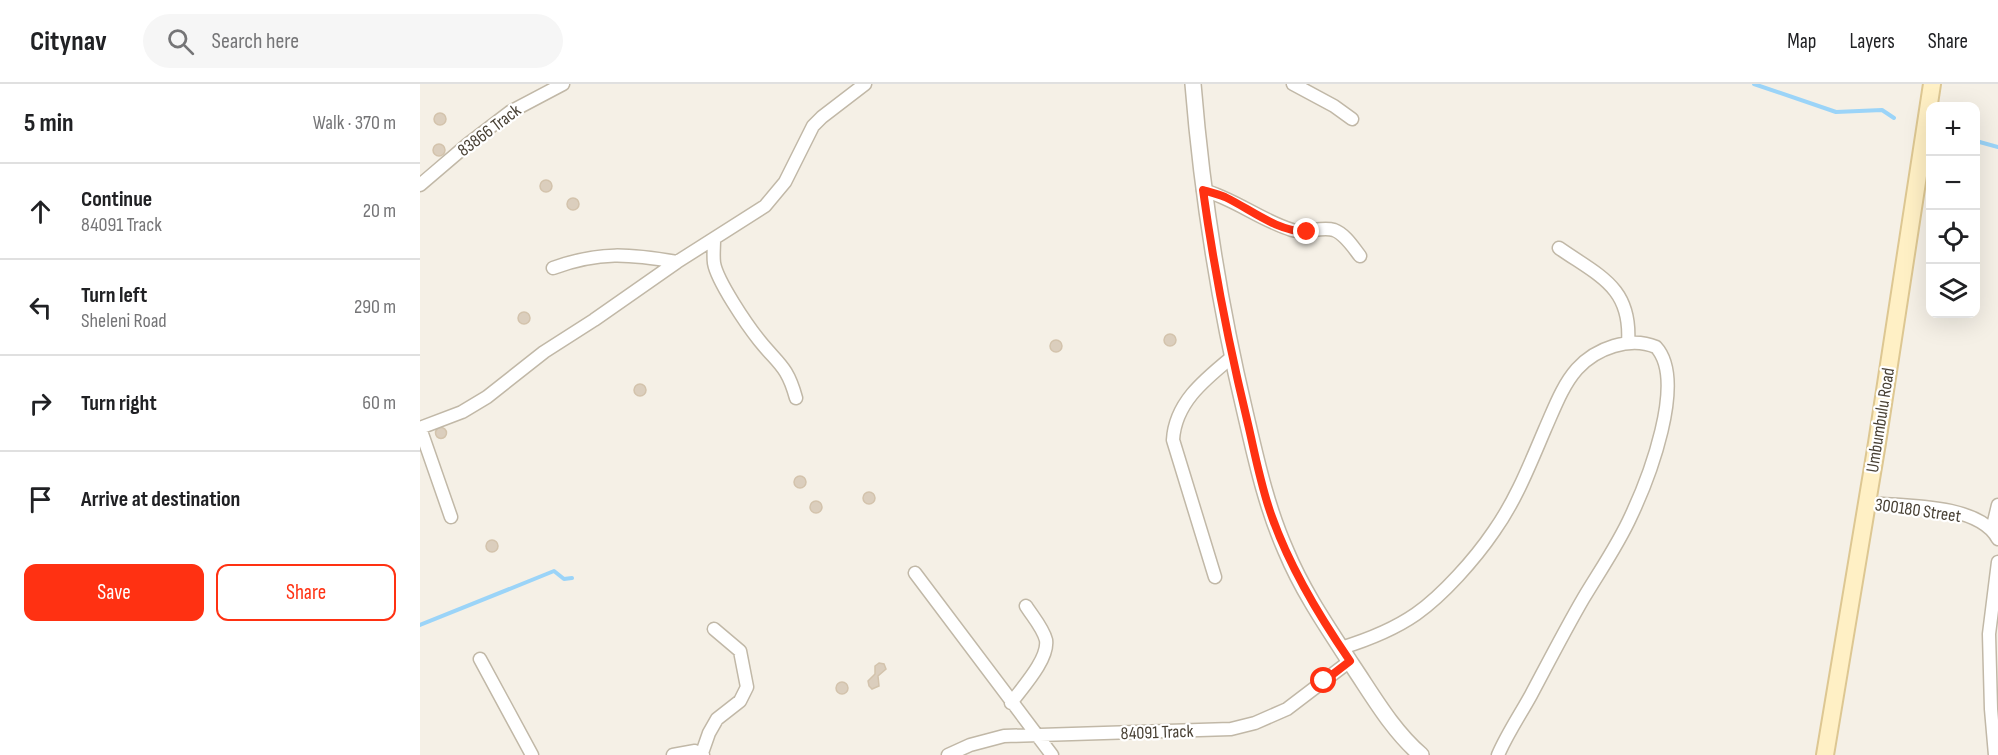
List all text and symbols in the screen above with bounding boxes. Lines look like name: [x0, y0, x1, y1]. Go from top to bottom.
search box: [143, 14, 563, 68]
text: Citynav: [30, 25, 107, 58]
icon: search: [164, 25, 197, 58]
text: Search here: [212, 28, 299, 55]
text: Map: [1787, 29, 1816, 54]
text: Layers: [1849, 29, 1895, 54]
text: Share: [1928, 29, 1968, 54]
street label: 83866 Track: [454, 100, 525, 161]
map controls: [1926, 102, 1980, 318]
button: +: [1926, 102, 1980, 156]
text: 5 min: [24, 108, 74, 139]
text: Walk · 370 m: [313, 111, 396, 135]
button: −: [1926, 156, 1980, 210]
text: Continue: [81, 186, 152, 213]
icon: ahead: [24, 195, 57, 228]
text: 20 m: [363, 199, 396, 223]
button: locate: [1926, 210, 1980, 264]
text: 84091 Track: [81, 213, 162, 237]
route end: [1293, 218, 1319, 244]
button: layers: [1926, 264, 1980, 318]
text: Turn left: [81, 282, 147, 309]
icon: left: [24, 291, 57, 324]
text: 290 m: [354, 295, 396, 319]
text: Sheleni Road: [81, 309, 167, 333]
street label: Umbumbulu Road: [1862, 366, 1899, 474]
icon: right: [24, 387, 57, 420]
text: Turn right: [81, 390, 157, 417]
text: 60 m: [362, 391, 396, 415]
icon: arrive: [24, 483, 57, 516]
text: Arrive at destination: [81, 486, 240, 513]
street label: 300180 Street: [1874, 494, 1963, 527]
button: Save: [24, 564, 204, 621]
button: Share: [216, 564, 396, 621]
route start: [1310, 667, 1336, 693]
street label: 84091 Track: [1120, 721, 1194, 744]

